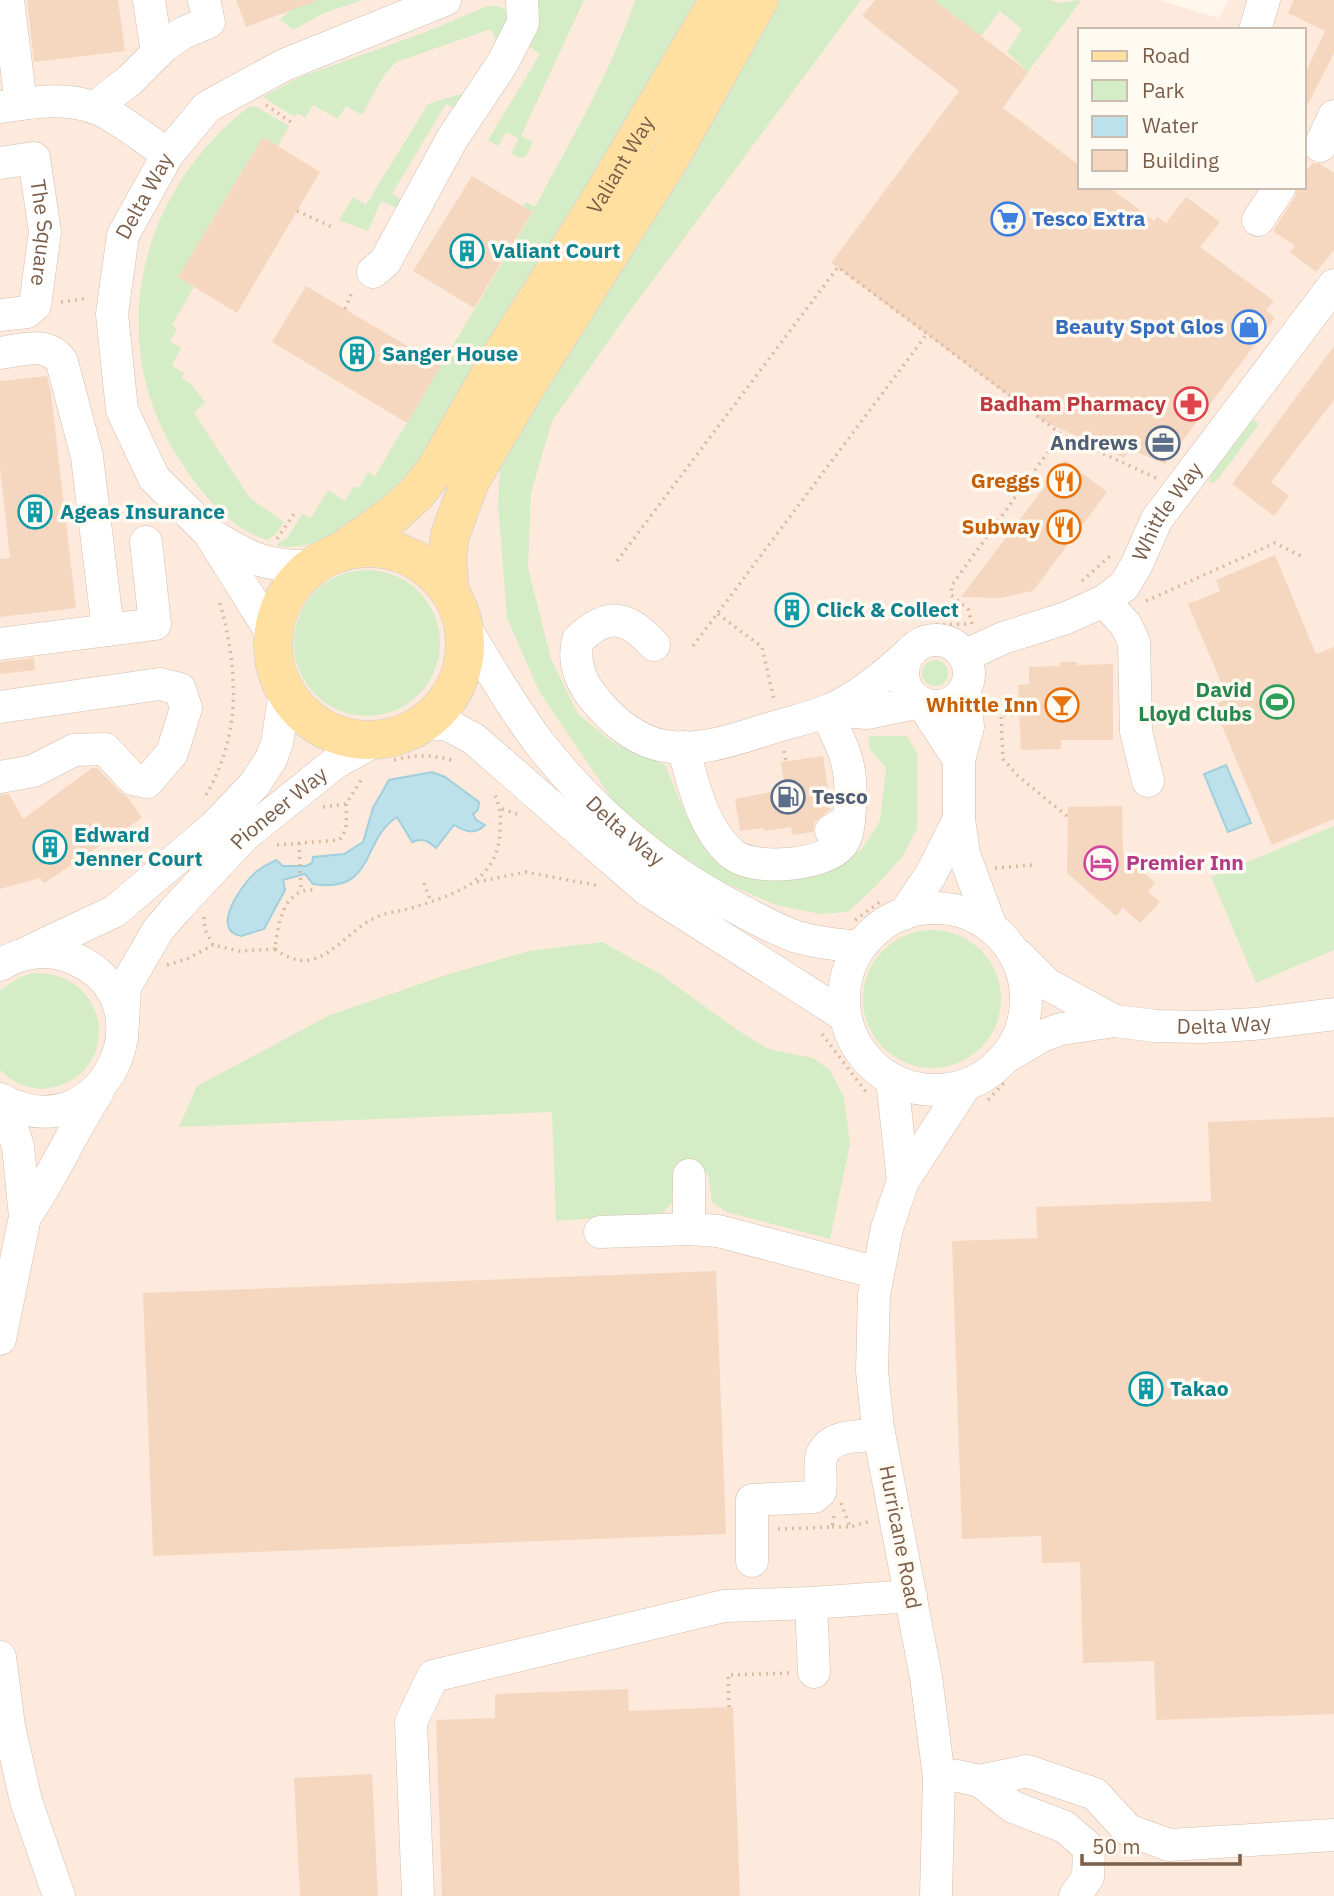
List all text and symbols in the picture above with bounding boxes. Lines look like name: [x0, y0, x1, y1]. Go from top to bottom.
legend: [1078, 28, 1306, 189]
text: Road: [1142, 41, 1190, 69]
text: Park: [1142, 76, 1185, 104]
street label: Valiant Way: [580, 110, 660, 219]
text: Water: [1142, 111, 1199, 139]
text: Building: [1142, 146, 1219, 174]
street label: Delta Way: [108, 147, 179, 244]
street label: The Square: [24, 178, 60, 288]
supermarket icon: Tesco Extra: [989, 200, 1027, 238]
place label: Tesco Extra: [1032, 204, 1146, 232]
building icon: Valiant Court: [448, 232, 486, 270]
place label: Valiant Court: [491, 236, 620, 264]
shop icon: Beauty Spot Glos: [1230, 308, 1268, 346]
place label: Beauty Spot Glos: [1055, 312, 1224, 340]
building icon: Sanger House: [338, 335, 376, 373]
place label: Sanger House: [382, 339, 518, 367]
pharmacy icon: Badham Pharmacy: [1172, 385, 1210, 423]
place label: Badham Pharmacy: [980, 389, 1167, 417]
office icon: Andrews: [1144, 424, 1182, 462]
place label: Andrews: [1050, 428, 1138, 456]
street label: Whittle Way: [1125, 455, 1209, 565]
restaurant icon: Greggs: [1045, 462, 1083, 500]
place label: Greggs: [971, 466, 1040, 494]
building icon: Ageas Insurance: [16, 493, 54, 531]
place label: Ageas Insurance: [60, 497, 225, 525]
restaurant icon: Subway: [1045, 508, 1083, 546]
place label: Subway: [961, 512, 1041, 540]
building icon: Click & Collect: [773, 591, 811, 629]
place label: Click & Collect: [816, 595, 959, 623]
place label: David Lloyd Clubs: [1138, 675, 1252, 727]
sports icon: David Lloyd Clubs: [1258, 683, 1296, 721]
bar icon: Whittle Inn: [1043, 686, 1081, 724]
place label: Whittle Inn: [926, 690, 1038, 718]
street label: Pioneer Way: [223, 759, 333, 855]
fuel station icon: Tesco: [769, 778, 807, 816]
place label: Tesco: [812, 782, 868, 810]
street label: Delta Way: [580, 789, 671, 872]
place label: Edward Jenner Court: [74, 820, 202, 872]
building icon: Edward Jenner Court: [31, 828, 69, 866]
hotel icon: Premier Inn: [1082, 844, 1120, 882]
place label: Premier Inn: [1126, 848, 1244, 876]
street label: Delta Way: [1176, 1007, 1274, 1040]
building icon: Takao: [1127, 1370, 1165, 1408]
place label: Takao: [1170, 1374, 1229, 1402]
street label: Hurricane Road: [873, 1463, 929, 1611]
scale bar: [1082, 1822, 1240, 1866]
text: 50 m: [1092, 1832, 1141, 1860]

